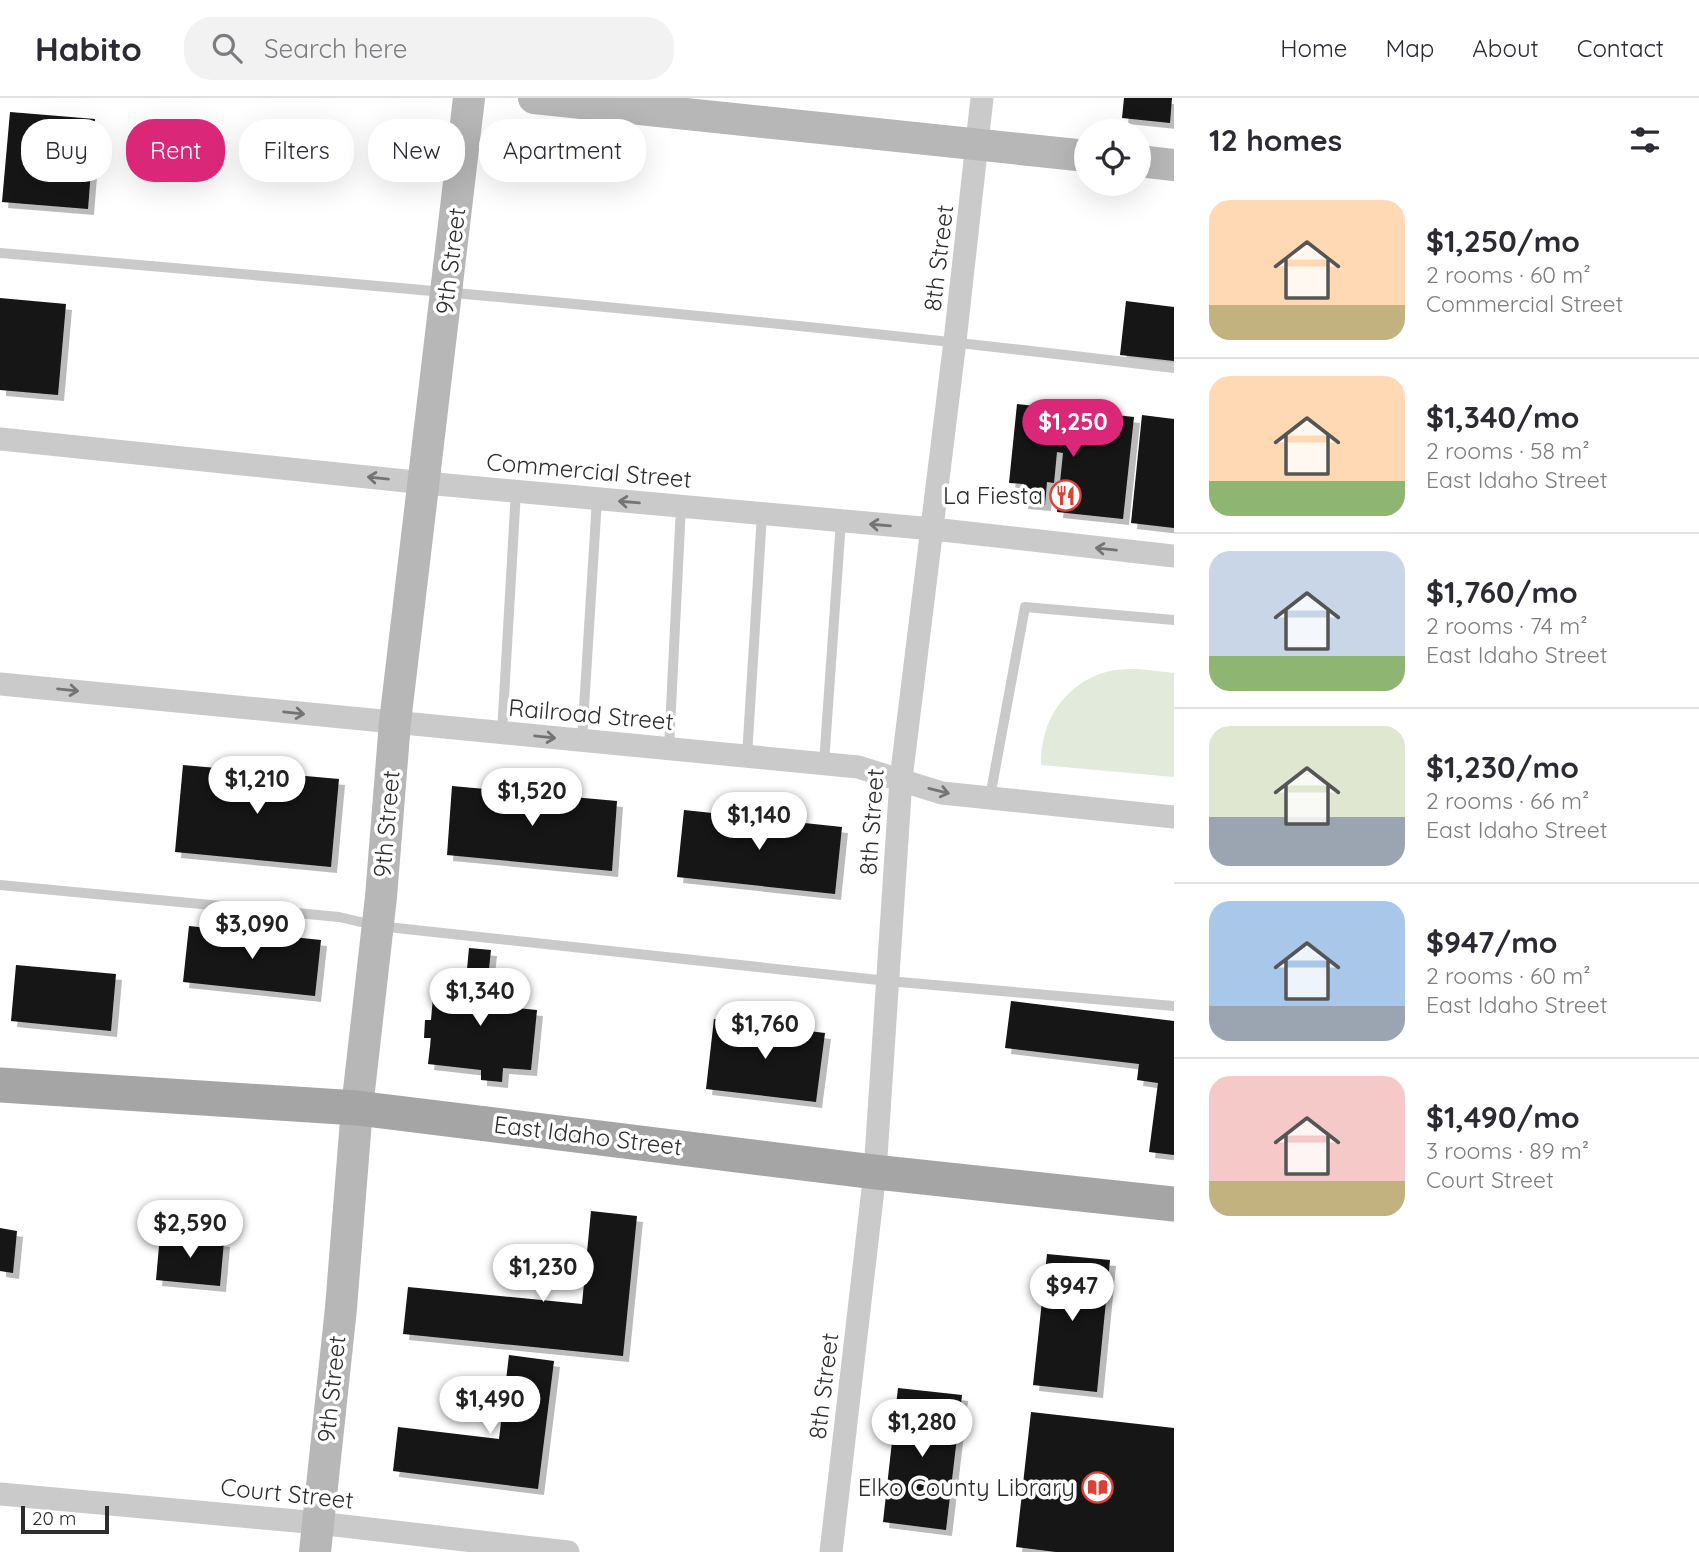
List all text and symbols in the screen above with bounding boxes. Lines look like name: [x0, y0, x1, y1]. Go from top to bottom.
search box: [184, 17, 674, 80]
text: Habito: [35, 28, 142, 69]
icon: search: [208, 29, 246, 67]
text: Search here: [264, 32, 407, 65]
text: Home: [1280, 33, 1347, 63]
text: Map: [1385, 33, 1434, 63]
text: About: [1472, 33, 1539, 63]
text: Contact: [1577, 33, 1664, 63]
chip: Buy: [21, 119, 112, 182]
chip: Rent: [126, 119, 225, 182]
chip: Filters: [239, 119, 354, 182]
chip: New: [368, 119, 465, 182]
chip: Apartment: [479, 119, 646, 182]
map controls: [1074, 119, 1151, 196]
button: locate: [1074, 119, 1151, 196]
text: 12 homes: [1209, 121, 1342, 159]
icon: filters: [1626, 121, 1664, 159]
street label: 8th Street: [917, 203, 959, 313]
street label: 9th Street: [429, 206, 471, 316]
text: $1,250/mo: [1426, 222, 1580, 260]
icon: home: [1265, 228, 1349, 312]
text: 2 rooms · 60 m²: [1426, 260, 1591, 289]
text: Commercial Street: [1426, 289, 1623, 318]
text: $1,340/mo: [1426, 398, 1579, 436]
pin: $1,250: [1016, 400, 1130, 459]
icon: home: [1265, 404, 1349, 488]
text: $1,250: [1038, 407, 1108, 436]
text: 2 rooms · 58 m²: [1426, 436, 1589, 465]
street label: Commercial Street: [485, 446, 693, 494]
text: East Idaho Street: [1426, 465, 1608, 494]
one-way arrow: [367, 471, 390, 484]
restaurant icon: La Fiesta: [1049, 479, 1083, 513]
place label: La Fiesta: [943, 480, 1043, 510]
one-way arrow: [618, 495, 641, 508]
one-way arrow: [869, 518, 892, 531]
one-way arrow: [1095, 542, 1118, 555]
text: $1,760/mo: [1426, 573, 1578, 611]
icon: home: [1265, 579, 1349, 663]
text: 2 rooms · 74 m²: [1426, 611, 1588, 640]
text: East Idaho Street: [1426, 640, 1608, 669]
one-way arrow: [56, 684, 79, 697]
street label: Railroad Street: [507, 692, 675, 736]
one-way arrow: [283, 706, 305, 719]
one-way arrow: [533, 730, 556, 743]
text: $1,230/mo: [1426, 748, 1579, 786]
icon: home: [1265, 754, 1349, 838]
pin: $1,210: [200, 756, 314, 816]
text: $1,210: [224, 764, 290, 793]
pin: $1,520: [475, 768, 589, 828]
street label: 8th Street: [852, 768, 890, 876]
street label: 9th Street: [366, 769, 406, 879]
text: $1,520: [497, 776, 567, 805]
one-way arrow: [927, 784, 950, 798]
text: 2 rooms · 66 m²: [1426, 786, 1589, 815]
pin: $1,140: [702, 792, 816, 852]
text: $1,140: [727, 800, 791, 829]
text: East Idaho Street: [1426, 815, 1608, 844]
pin: $3,090: [195, 902, 309, 961]
text: $3,090: [215, 909, 289, 938]
text: $947/mo: [1426, 923, 1558, 961]
icon: home: [1265, 929, 1349, 1013]
text: 2 rooms · 60 m²: [1426, 961, 1591, 990]
pin: $1,340: [423, 968, 537, 1028]
text: $1,340: [446, 976, 515, 1005]
text: East Idaho Street: [1426, 990, 1608, 1019]
pin: $1,760: [708, 1002, 822, 1061]
text: $1,760: [731, 1009, 799, 1038]
text: $1,490/mo: [1426, 1098, 1580, 1136]
icon: home: [1265, 1104, 1349, 1188]
street label: East Idaho Street: [492, 1109, 684, 1161]
text: 3 rooms · 89 m²: [1426, 1136, 1589, 1165]
text: Court Street: [1426, 1165, 1554, 1194]
pin: $2,590: [133, 1200, 247, 1260]
text: $2,590: [153, 1208, 227, 1237]
pin: $1,230: [486, 1244, 600, 1304]
text: $1,230: [509, 1252, 577, 1281]
pin: $947: [1031, 1264, 1113, 1323]
text: $947: [1046, 1271, 1098, 1300]
street label: 8th Street: [802, 1331, 844, 1441]
street label: 9th Street: [310, 1334, 352, 1444]
pin: $1,490: [433, 1376, 547, 1436]
text: $1,490: [455, 1384, 525, 1413]
pin: $1,280: [865, 1400, 979, 1459]
text: $1,280: [888, 1407, 956, 1436]
street label: Court Street: [219, 1471, 355, 1515]
library icon: Elko County Library: [1081, 1471, 1115, 1505]
place label: Elko County Library: [858, 1472, 1075, 1502]
scale bar: [21, 1503, 108, 1535]
text: 20 m: [32, 1506, 76, 1530]

